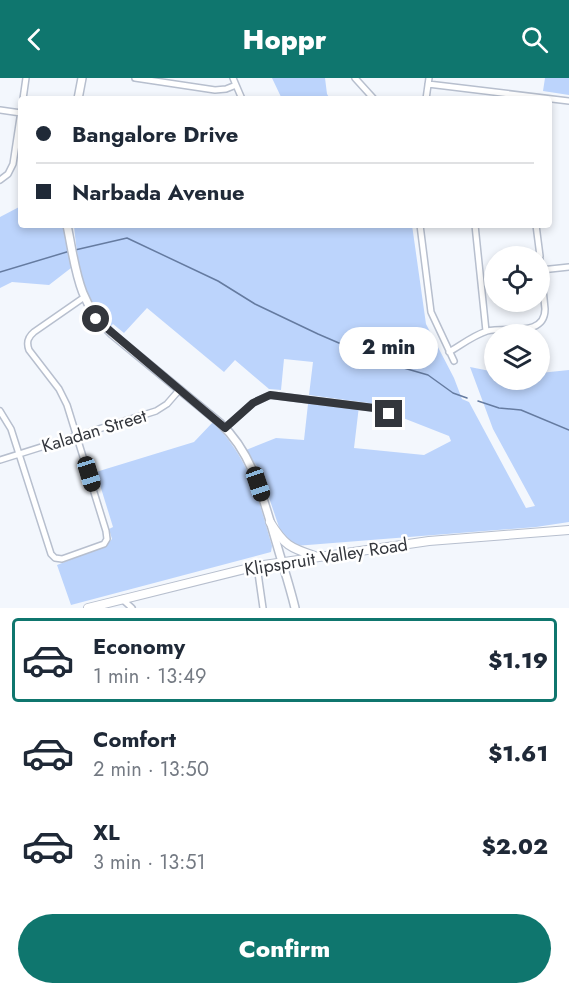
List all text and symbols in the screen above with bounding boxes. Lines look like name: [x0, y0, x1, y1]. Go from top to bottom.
text: Hoppr: [243, 20, 326, 59]
icon: back: [18, 23, 51, 56]
icon: search: [518, 23, 551, 56]
text: Bangalore Drive: [72, 118, 238, 150]
text: Narbada Avenue: [72, 176, 245, 208]
map controls: [484, 246, 550, 390]
button: locate: [484, 246, 550, 312]
route start: [82, 305, 109, 332]
button: layers: [484, 324, 550, 390]
callout: 2 min: [340, 327, 438, 369]
text: 2 min: [362, 333, 415, 362]
route end: [375, 400, 402, 427]
street label: Kaladan Street: [38, 403, 150, 459]
car: [75, 454, 103, 494]
car: [244, 464, 272, 504]
street label: Klipspruit Valley Road: [243, 531, 409, 583]
text: Economy: [93, 630, 185, 662]
icon: car: [21, 633, 75, 687]
text: $1.19: [488, 644, 548, 676]
text: 1 min · 13:49: [93, 662, 206, 691]
text: Comfort: [93, 723, 176, 755]
icon: car: [21, 726, 75, 780]
text: $1.61: [488, 737, 548, 769]
text: 2 min · 13:50: [93, 755, 209, 784]
text: XL: [93, 816, 120, 848]
icon: car: [21, 819, 75, 873]
text: $2.02: [482, 830, 548, 862]
text: 3 min · 13:51: [93, 848, 205, 877]
button: Confirm: [18, 914, 551, 983]

